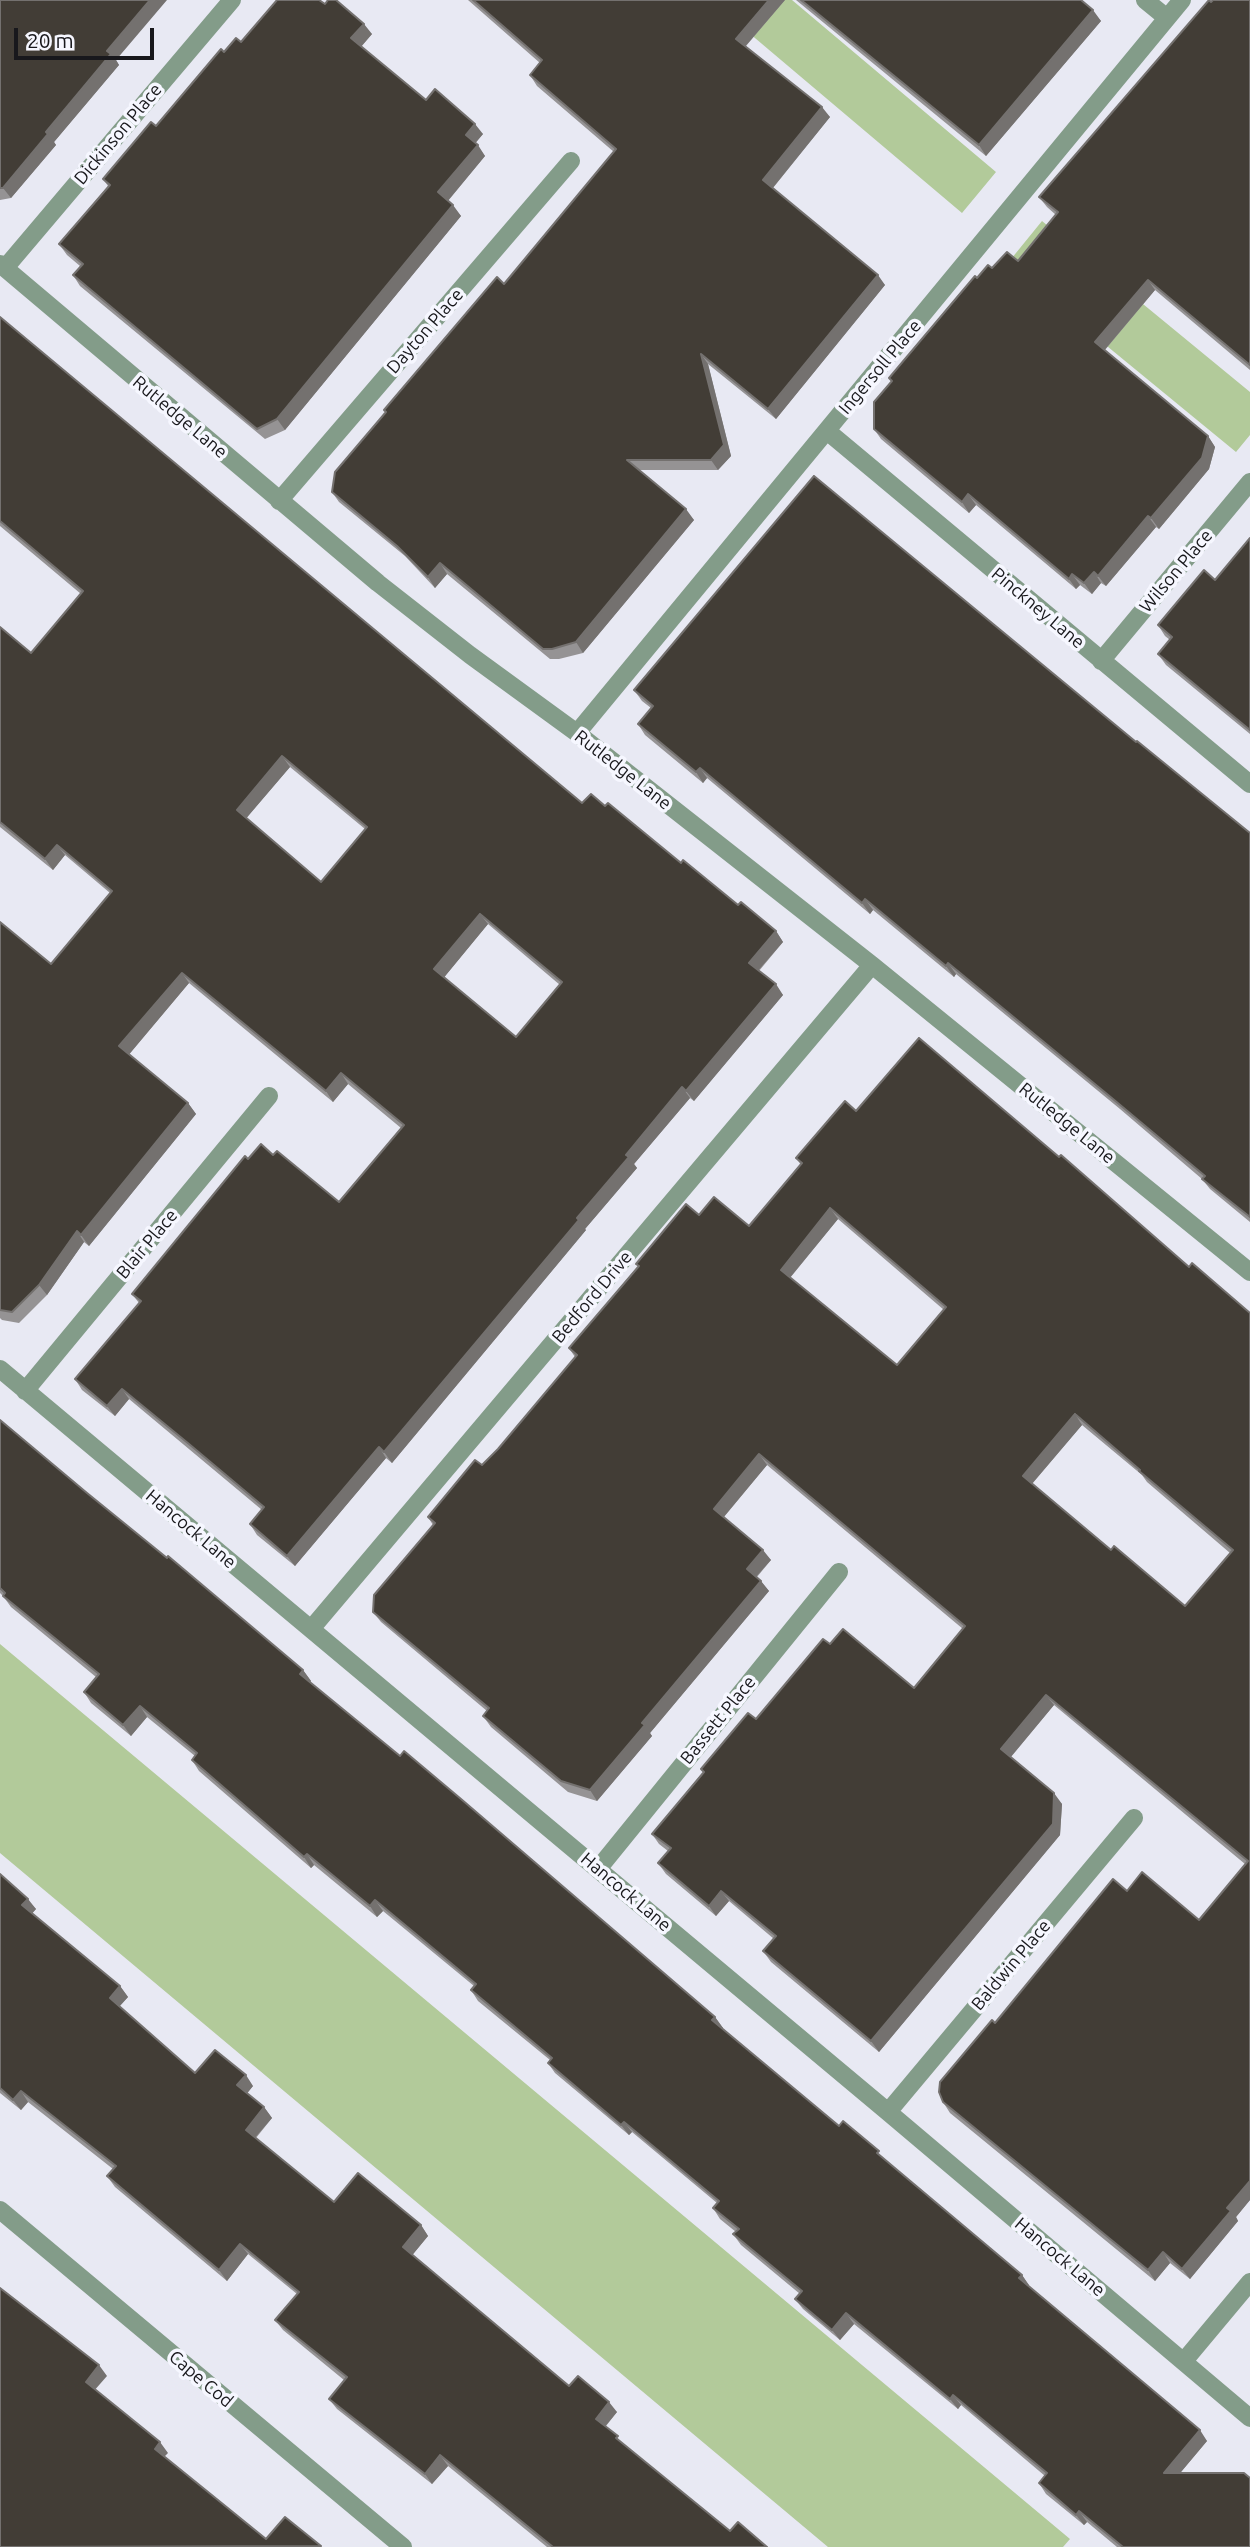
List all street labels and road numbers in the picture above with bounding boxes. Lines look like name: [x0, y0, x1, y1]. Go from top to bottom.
street label: Dickinson Place: [70, 79, 166, 189]
street label: Dayton Place: [382, 284, 468, 378]
street label: Ingersoll Place: [834, 315, 926, 419]
street label: Rutledge Lane: [128, 371, 232, 463]
street label: Wilson Place: [1135, 525, 1217, 617]
street label: Pinckney Lane: [987, 563, 1089, 653]
street label: Rutledge Lane: [570, 726, 676, 814]
street label: Rutledge Lane: [1015, 1078, 1119, 1168]
street label: Blair Place: [112, 1205, 182, 1283]
street label: Bedford Drive: [547, 1247, 637, 1347]
street label: Hancock Lane: [141, 1485, 241, 1573]
street label: Bassett Place: [676, 1671, 760, 1769]
street label: Hancock Lane: [576, 1848, 676, 1936]
street label: Baldwin Place: [967, 1915, 1055, 2015]
street label: Hancock Lane: [1010, 2213, 1110, 2301]
street label: Cape Cod: [165, 2346, 237, 2412]

